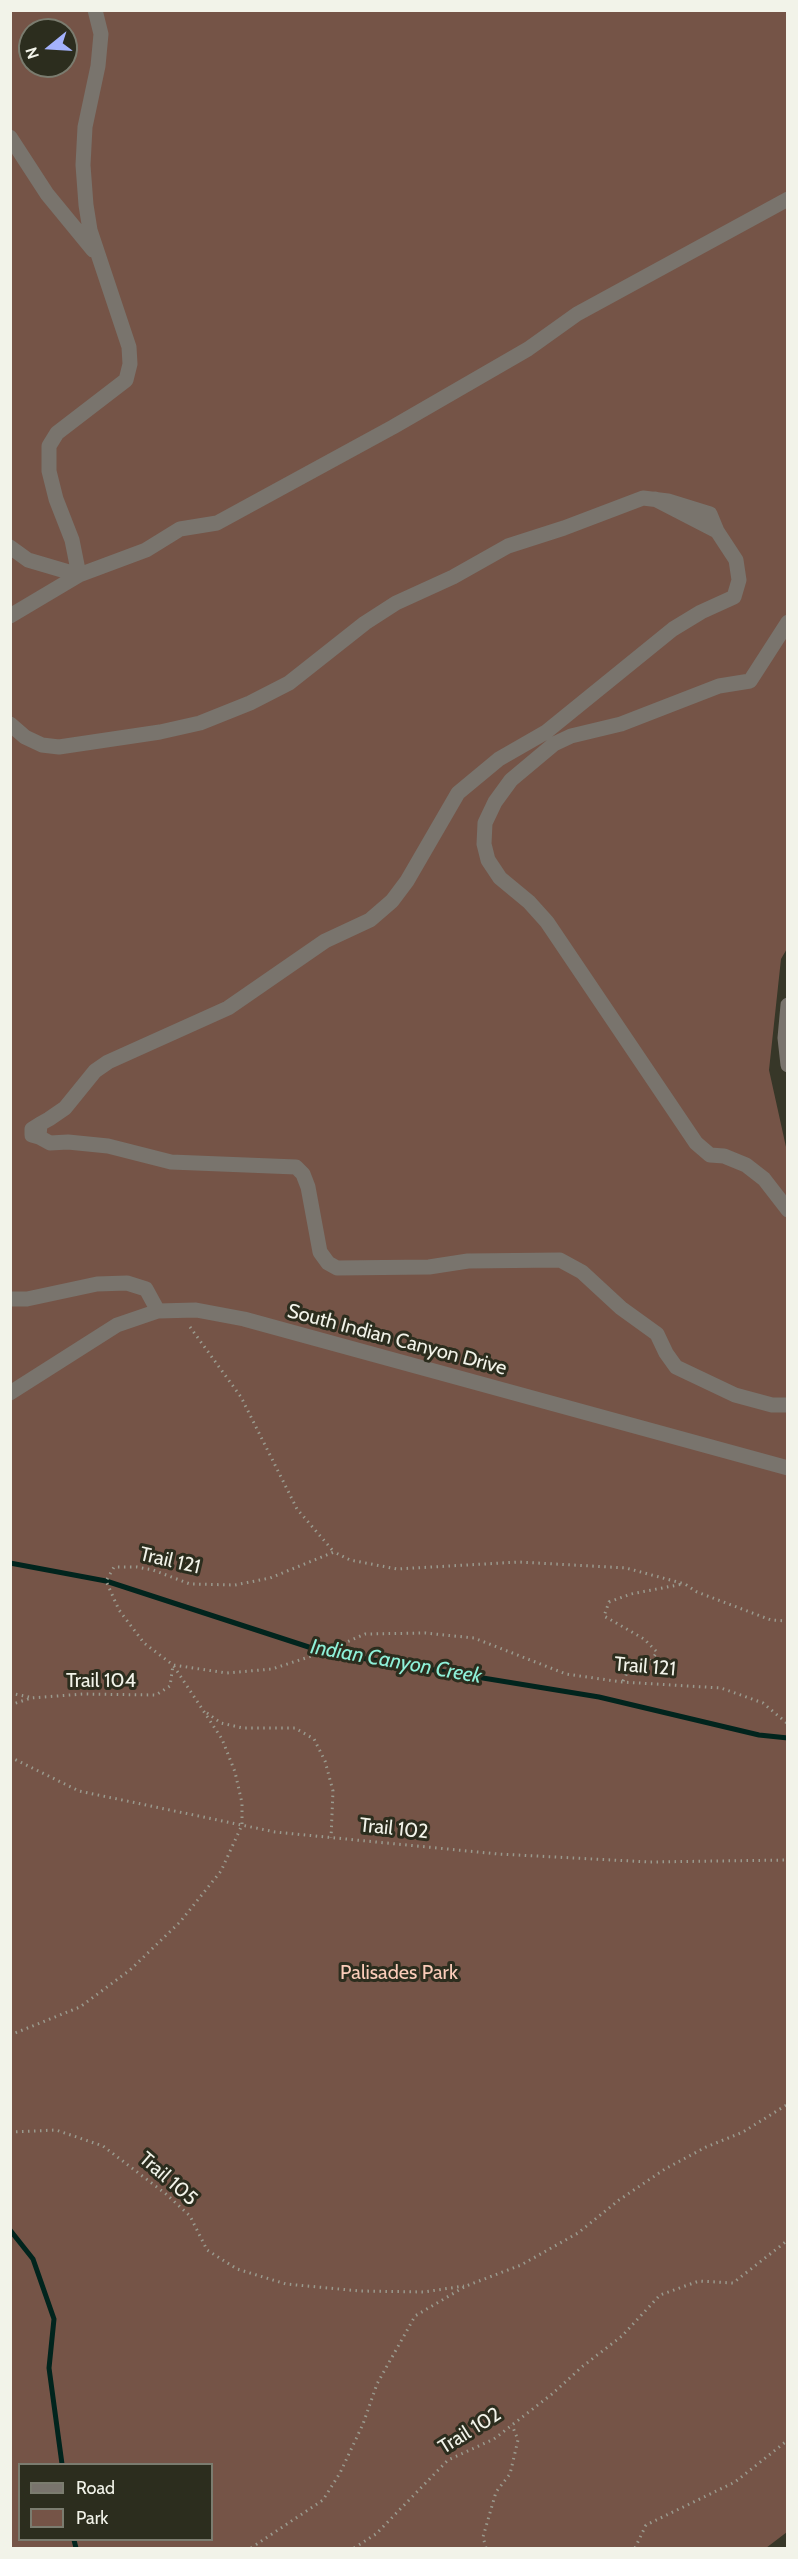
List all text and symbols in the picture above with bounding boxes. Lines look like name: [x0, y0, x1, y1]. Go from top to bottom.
north arrow: [18, 18, 78, 78]
text: N: [22, 45, 43, 61]
street label: South Indian Canyon Drive: [285, 1299, 509, 1381]
street label: Trail 121: [137, 1542, 203, 1580]
water label: Indian Canyon Creek: [308, 1635, 484, 1689]
street label: Trail 121: [613, 1652, 677, 1682]
street label: Trail 104: [66, 1669, 136, 1693]
street label: Trail 102: [358, 1813, 430, 1845]
park label: Palisades Park: [340, 1961, 458, 1985]
street label: Trail 105: [134, 2147, 202, 2211]
street label: Trail 102: [434, 2403, 506, 2459]
legend: [18, 2463, 213, 2541]
text: Road: [76, 2477, 115, 2499]
text: Park: [76, 2507, 108, 2529]

